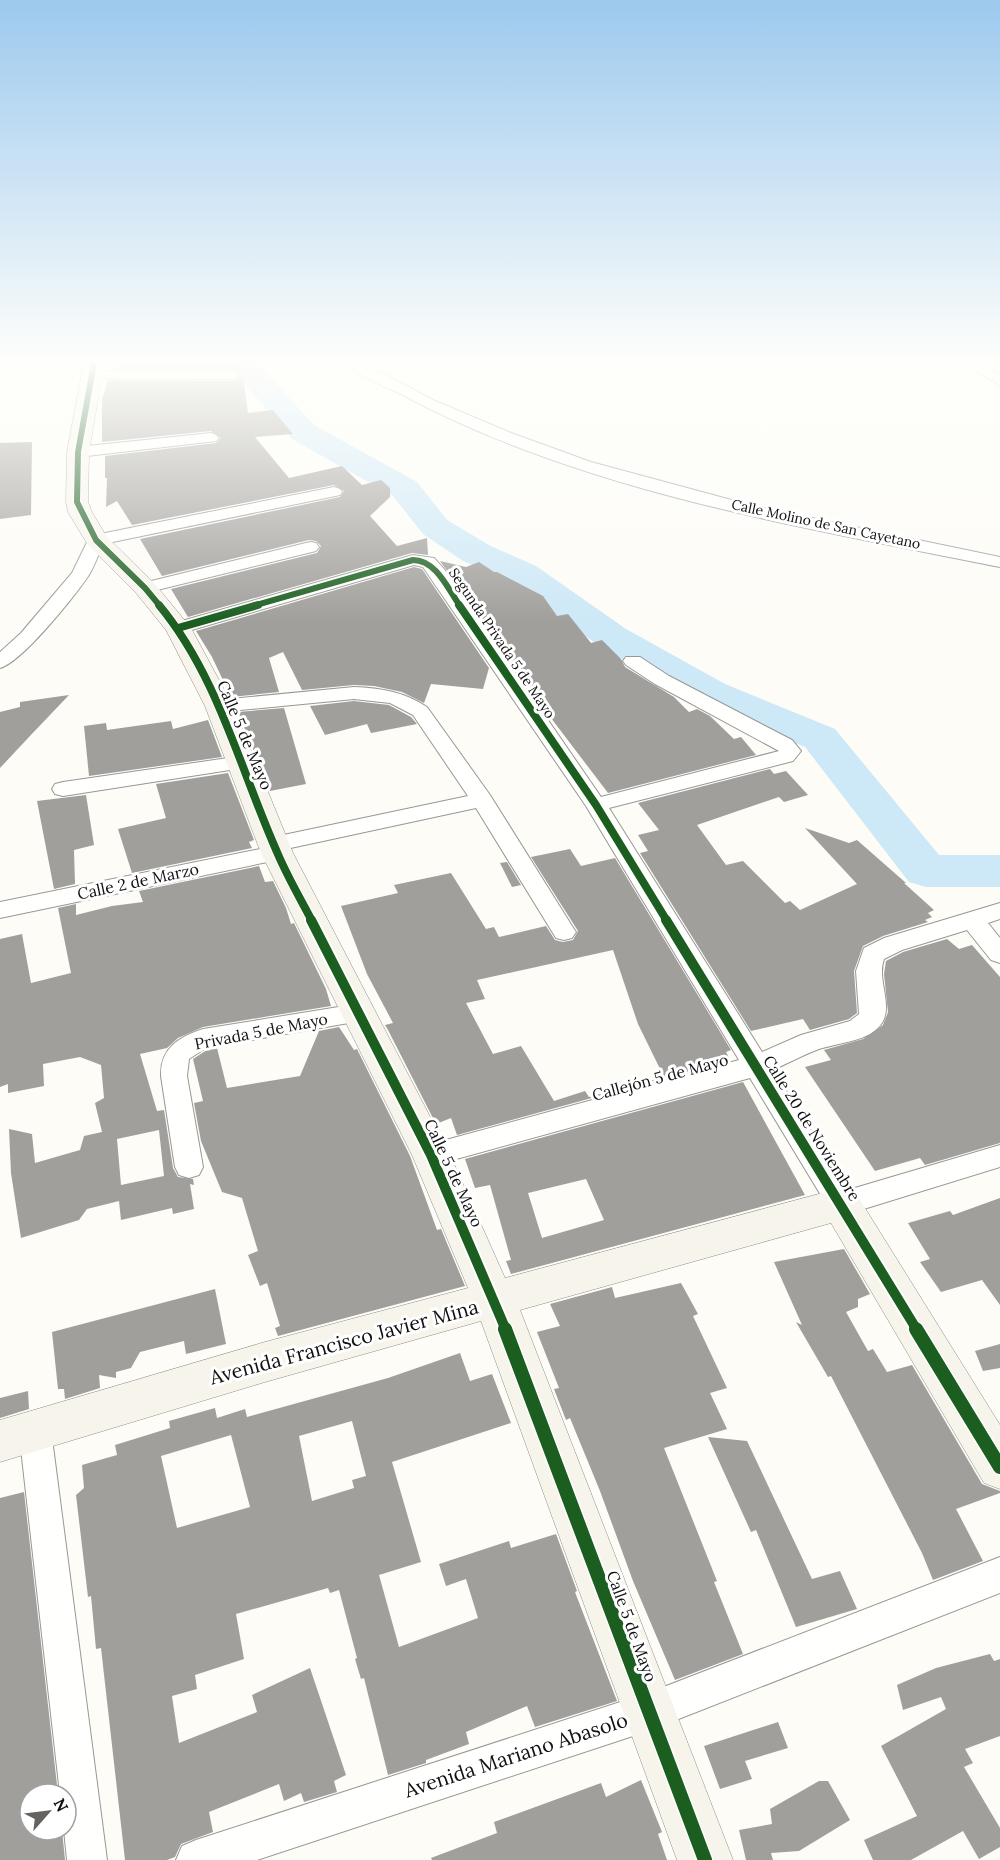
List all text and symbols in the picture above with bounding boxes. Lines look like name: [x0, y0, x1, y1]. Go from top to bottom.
street label: Calle Molino de San Cayetano: [730, 495, 922, 553]
street label: Segunda Privada 5 de Mayo: [445, 564, 559, 722]
street label: Calle 5 de Mayo: [213, 677, 277, 793]
street label: Calle 2 de Marzo: [75, 858, 201, 904]
street label: Privada 5 de Mayo: [193, 1008, 329, 1054]
street label: Callejón 5 de Mayo: [590, 1049, 730, 1105]
street label: Calle 20 de Noviembre: [759, 1052, 865, 1205]
street label: Calle 5 de Mayo: [420, 1116, 488, 1230]
street label: Avenida Francisco Javier Mina: [206, 1294, 481, 1390]
street label: Calle 5 de Mayo: [603, 1568, 661, 1684]
street label: Avenida Mariano Abasolo: [400, 1707, 631, 1803]
north arrow: [18, 1782, 78, 1842]
text: N: [50, 1795, 73, 1815]

